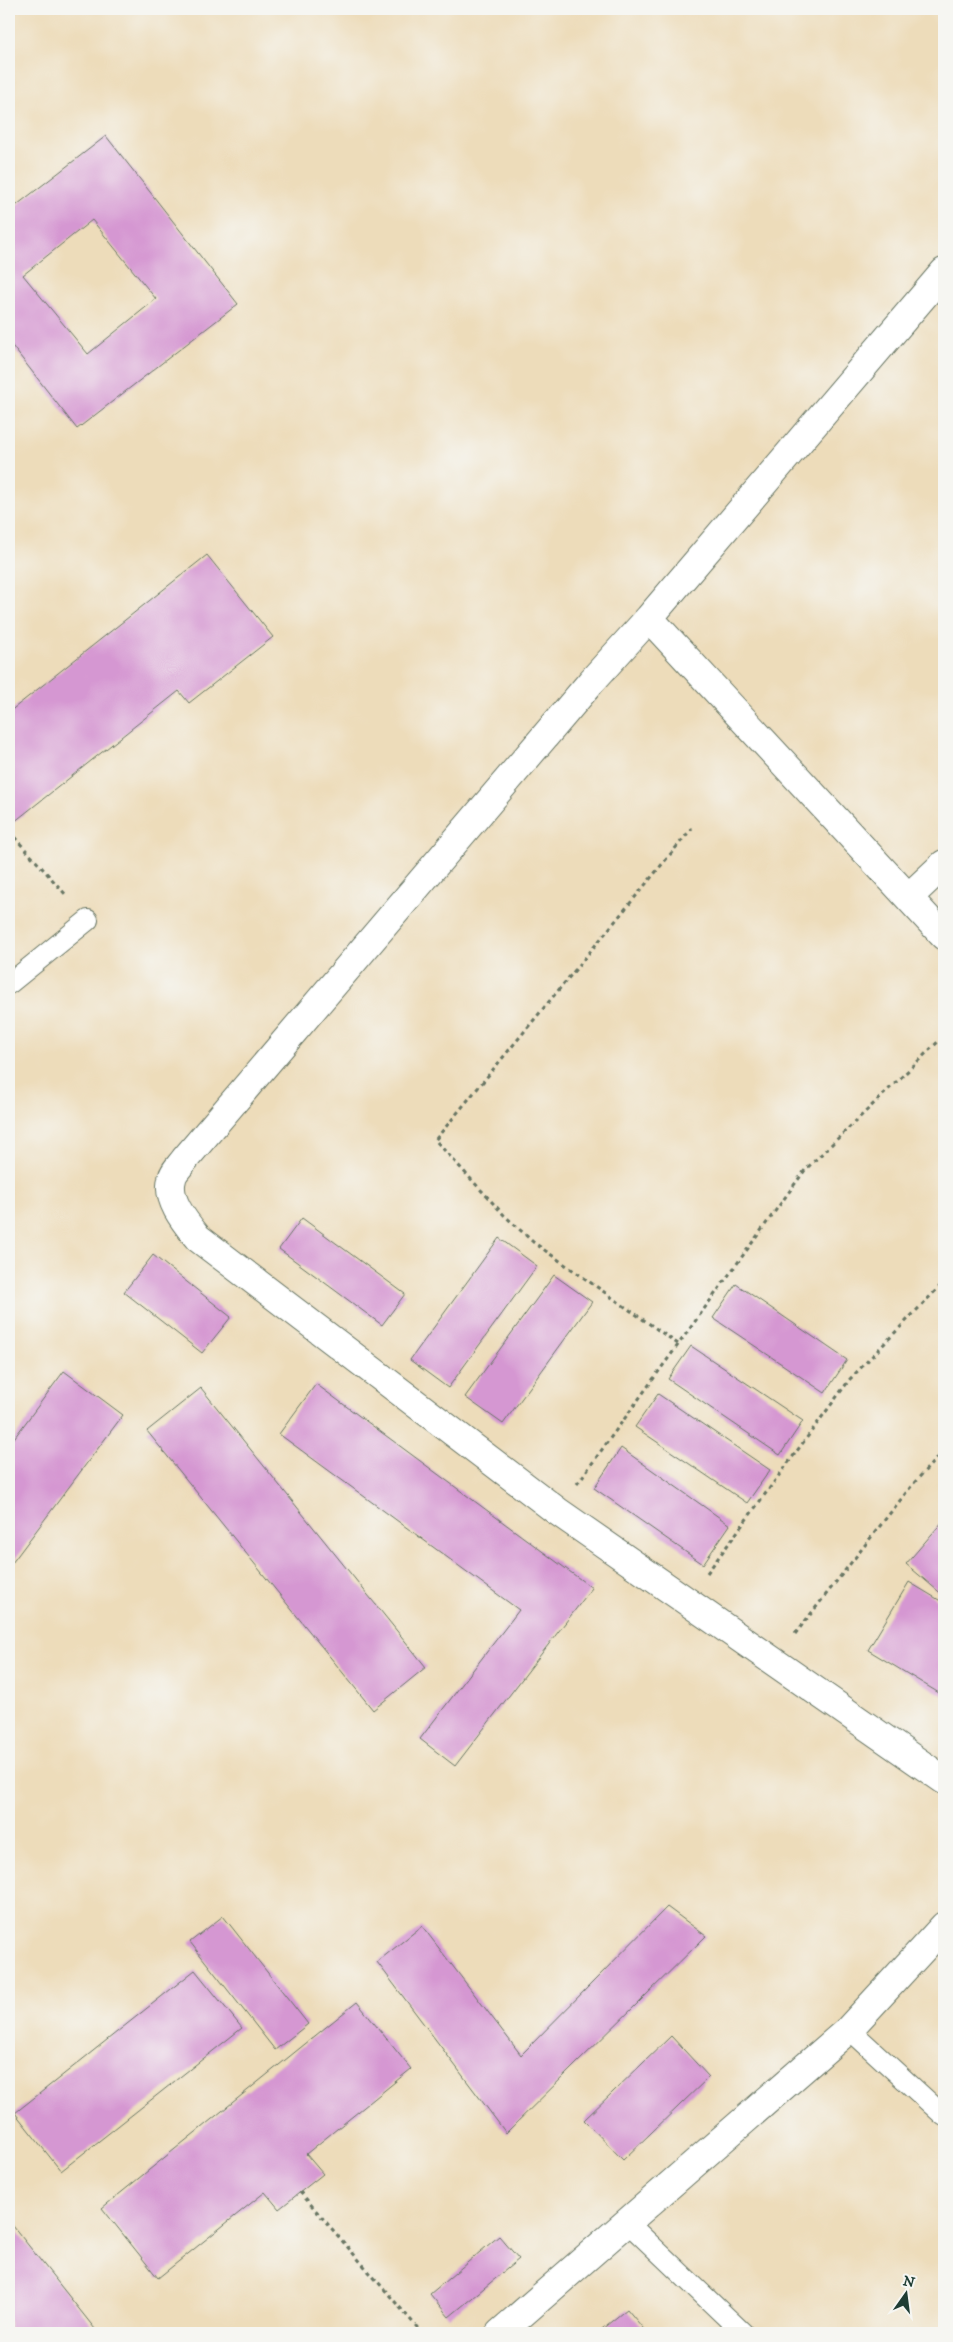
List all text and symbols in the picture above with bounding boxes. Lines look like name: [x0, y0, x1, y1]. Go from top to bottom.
north arrow: [880, 2270, 930, 2320]
text: N: [901, 2272, 917, 2293]

